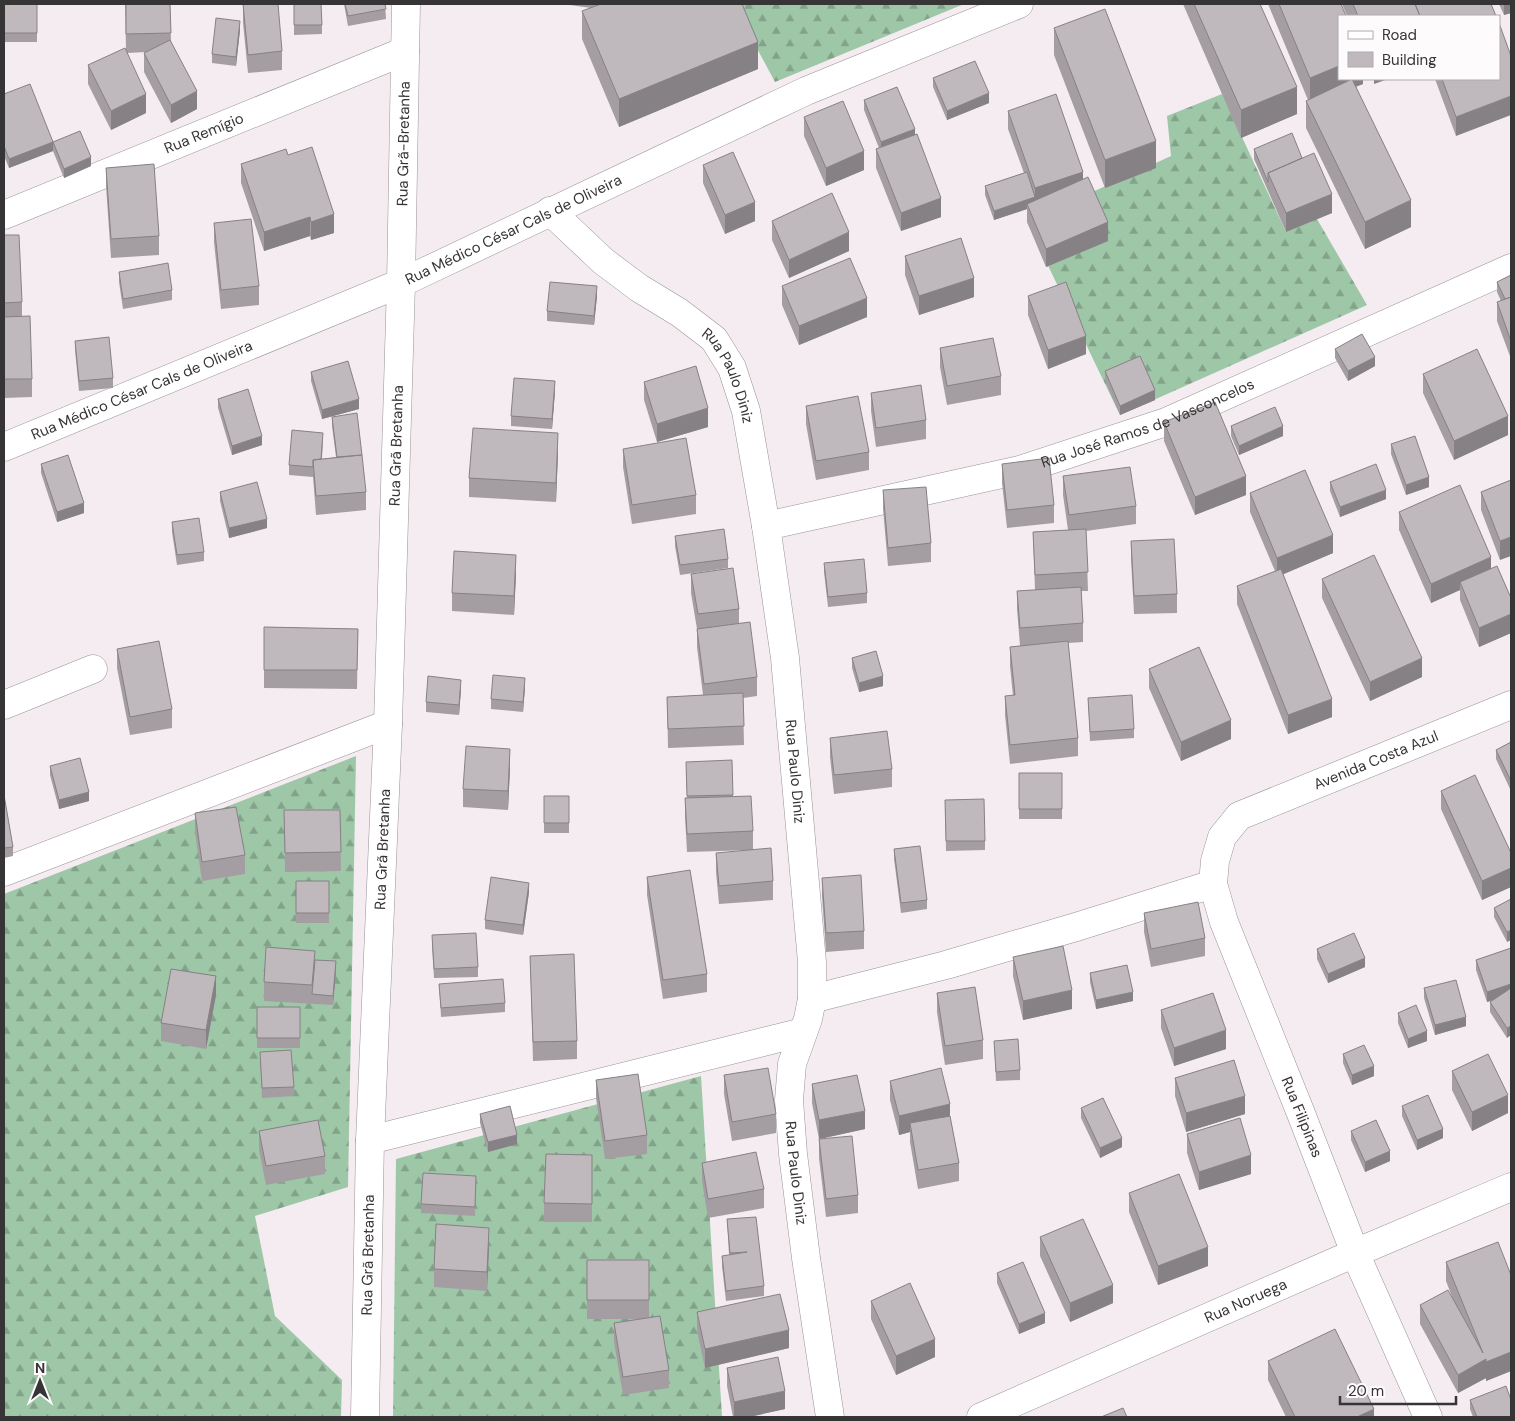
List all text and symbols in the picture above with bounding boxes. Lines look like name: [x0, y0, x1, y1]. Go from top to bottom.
legend: [1338, 15, 1500, 80]
text: Road: [1382, 25, 1417, 45]
text: Building: [1382, 50, 1437, 70]
street label: Rua Grã-Bretanha: [392, 81, 415, 206]
street label: Rua Remígio: [161, 108, 247, 158]
street label: Rua Médico César Cals de Oliveira: [402, 170, 625, 290]
street label: Rua Paulo Diniz: [698, 323, 758, 425]
street label: Rua Médico César Cals de Oliveira: [28, 335, 255, 445]
street label: Rua José Ramos de Vasconcelos: [1038, 374, 1257, 472]
street label: Rua Grã Bretanha: [384, 385, 408, 506]
street label: Rua Paulo Diniz: [781, 719, 810, 824]
street label: Avenida Costa Azul: [1311, 726, 1441, 794]
street label: Rua Grã Bretanha: [370, 788, 395, 910]
street label: Rua Filipinas: [1277, 1074, 1327, 1160]
street label: Rua Paulo Diniz: [781, 1121, 812, 1226]
street label: Rua Grã Bretanha: [357, 1194, 379, 1316]
street label: Rua Noruega: [1201, 1274, 1290, 1328]
north arrow: [15, 1356, 65, 1406]
text: N: [35, 1359, 45, 1377]
scale bar: [1340, 1374, 1456, 1406]
text: 20 m: [1348, 1381, 1384, 1401]

